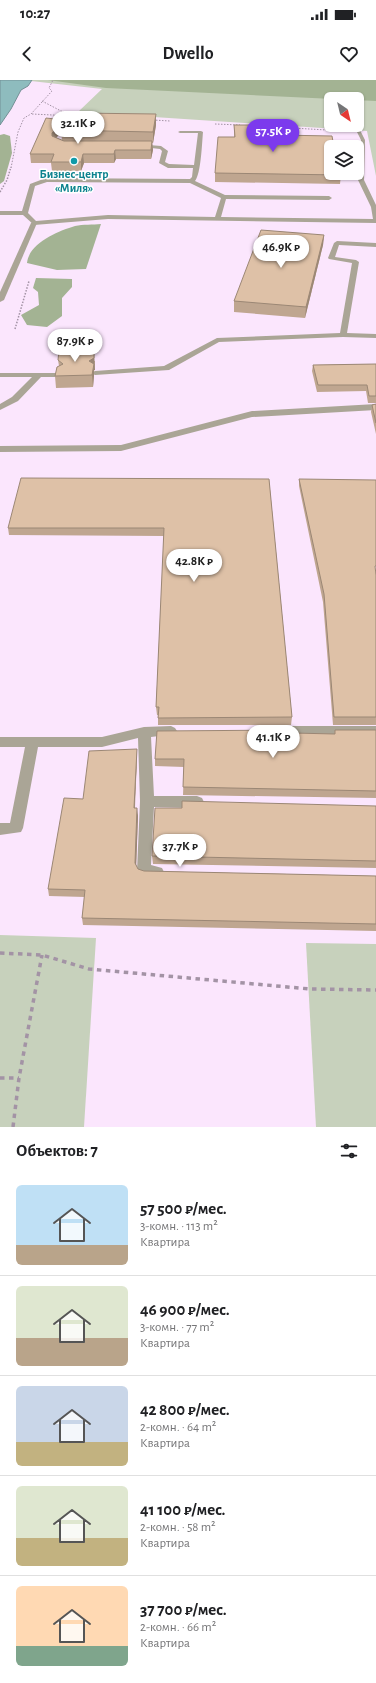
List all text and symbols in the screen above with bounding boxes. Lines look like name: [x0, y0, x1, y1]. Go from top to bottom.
text: 10:27: [20, 6, 50, 21]
icon: back: [16, 43, 38, 65]
icon: heart: [338, 43, 360, 65]
text: Dwello: [162, 45, 214, 63]
north arrow: [324, 92, 364, 132]
map controls: [324, 92, 364, 180]
pin: 32.1K ₽: [41, 111, 115, 145]
text: 32.1K ₽: [60, 117, 96, 130]
pin: 57.5K ₽: [236, 119, 310, 153]
text: 57.5K ₽: [255, 125, 291, 138]
button: layers: [324, 140, 364, 180]
marker: Бизнес-центр «Миля»: [69, 156, 79, 166]
place label: Бизнес-центр «Миля»: [40, 168, 108, 194]
pin: 46.9K ₽: [244, 235, 318, 269]
text: 46.9K ₽: [262, 241, 300, 254]
pin: 87.9K ₽: [38, 329, 112, 363]
text: 87.9K ₽: [57, 335, 93, 348]
pin: 42.8K ₽: [157, 549, 231, 583]
text: 42.8K ₽: [175, 555, 213, 568]
pin: 41.1K ₽: [236, 725, 310, 759]
text: 41.1K ₽: [256, 731, 290, 744]
pin: 37.7K ₽: [143, 834, 217, 868]
text: 37.7K ₽: [162, 840, 198, 853]
icon: filters: [338, 1140, 360, 1162]
text: Объектов: 7: [16, 1142, 98, 1159]
text: 57 500 ₽/мес.: [140, 1200, 227, 1217]
icon: home: [48, 1201, 96, 1249]
text: 3-комн. · 113 m²: [140, 1220, 218, 1233]
text: Квартира: [140, 1236, 190, 1249]
text: 46 900 ₽/мес.: [140, 1301, 230, 1318]
icon: home: [48, 1302, 96, 1350]
text: 3-комн. · 77 m²: [140, 1321, 214, 1334]
text: Квартира: [140, 1337, 190, 1350]
text: 42 800 ₽/мес.: [140, 1401, 230, 1418]
icon: home: [48, 1402, 96, 1450]
text: 2-комн. · 64 m²: [140, 1421, 216, 1434]
text: Квартира: [140, 1437, 190, 1450]
text: 41 100 ₽/мес.: [140, 1501, 226, 1518]
icon: home: [48, 1502, 96, 1550]
text: 2-комн. · 58 m²: [140, 1521, 216, 1534]
text: Квартира: [140, 1537, 190, 1550]
text: 37 700 ₽/мес.: [140, 1601, 227, 1618]
icon: home: [48, 1602, 96, 1650]
text: 2-комн. · 66 m²: [140, 1621, 216, 1634]
text: Квартира: [140, 1637, 190, 1650]

